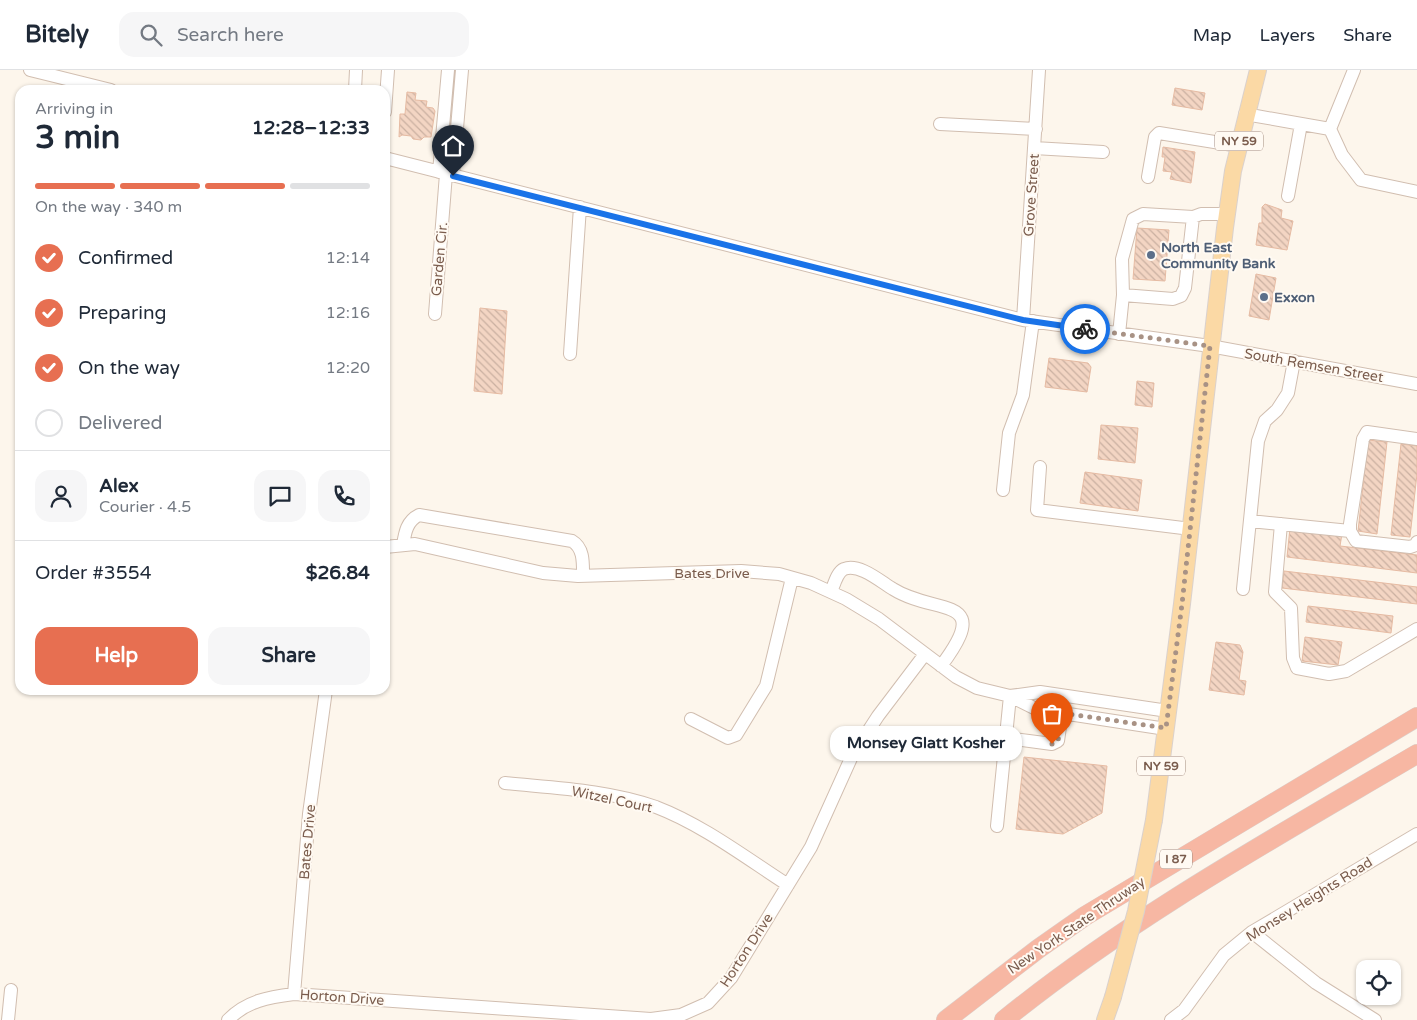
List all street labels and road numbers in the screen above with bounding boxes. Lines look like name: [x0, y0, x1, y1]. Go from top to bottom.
road number: NY 59: [1215, 131, 1263, 150]
street label: Grove Street: [1020, 152, 1043, 237]
street label: Garden Cir.: [428, 221, 451, 297]
street label: South Remsen Street: [1243, 345, 1385, 386]
street label: Bates Drive: [674, 565, 750, 582]
road number: NY 59: [1137, 756, 1185, 776]
street label: Witzel Court: [570, 783, 654, 816]
street label: Bates Drive: [296, 804, 319, 880]
road number: I 87: [1160, 850, 1192, 869]
street label: Monsey Heights Road: [1243, 854, 1376, 945]
street label: New York State Thruway: [1004, 873, 1149, 978]
street label: Horton Drive: [716, 910, 777, 990]
street label: Horton Drive: [299, 986, 385, 1009]

